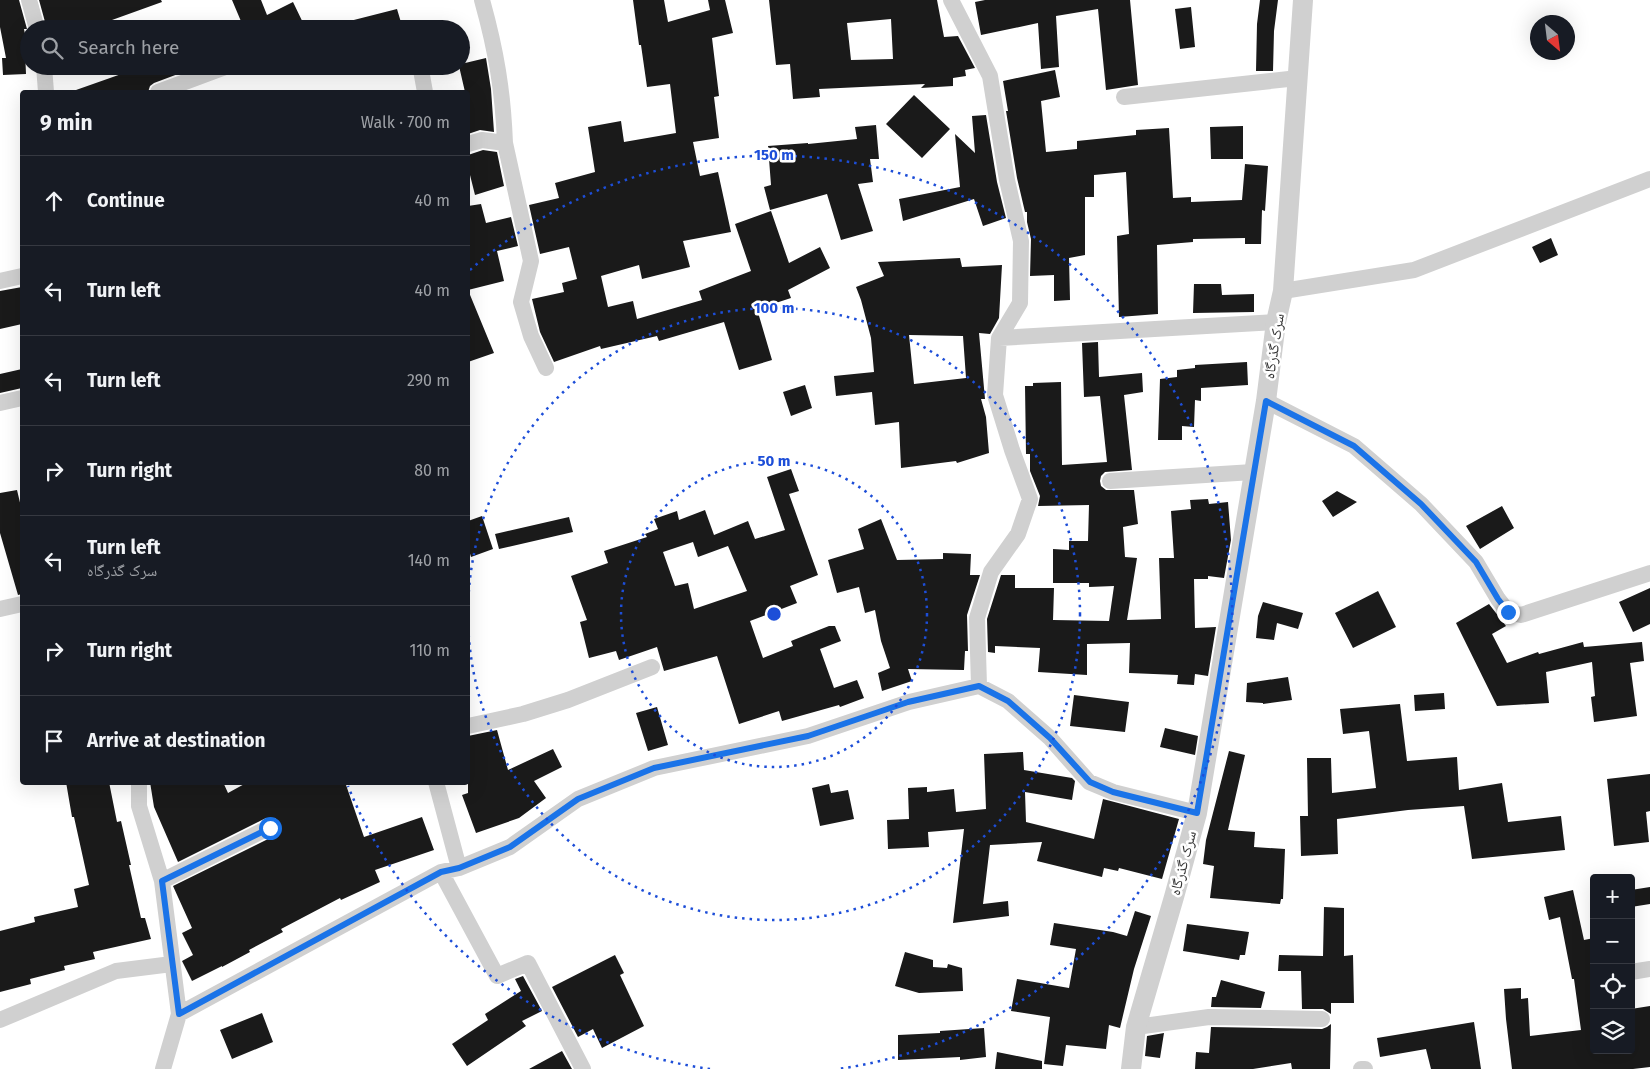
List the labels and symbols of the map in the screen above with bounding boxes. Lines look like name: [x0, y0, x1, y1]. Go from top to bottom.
north arrow: [1530, 15, 1575, 60]
text: 150 m: [754, 146, 794, 164]
text: 100 m: [754, 299, 794, 317]
street label: سرک گذرگاه: [1260, 312, 1288, 380]
text: 50 m: [757, 452, 791, 470]
route end: [1497, 601, 1520, 624]
centre of rings: [765, 605, 783, 623]
route start: [259, 817, 282, 840]
street label: سرک گذرگاه: [1166, 829, 1200, 897]

